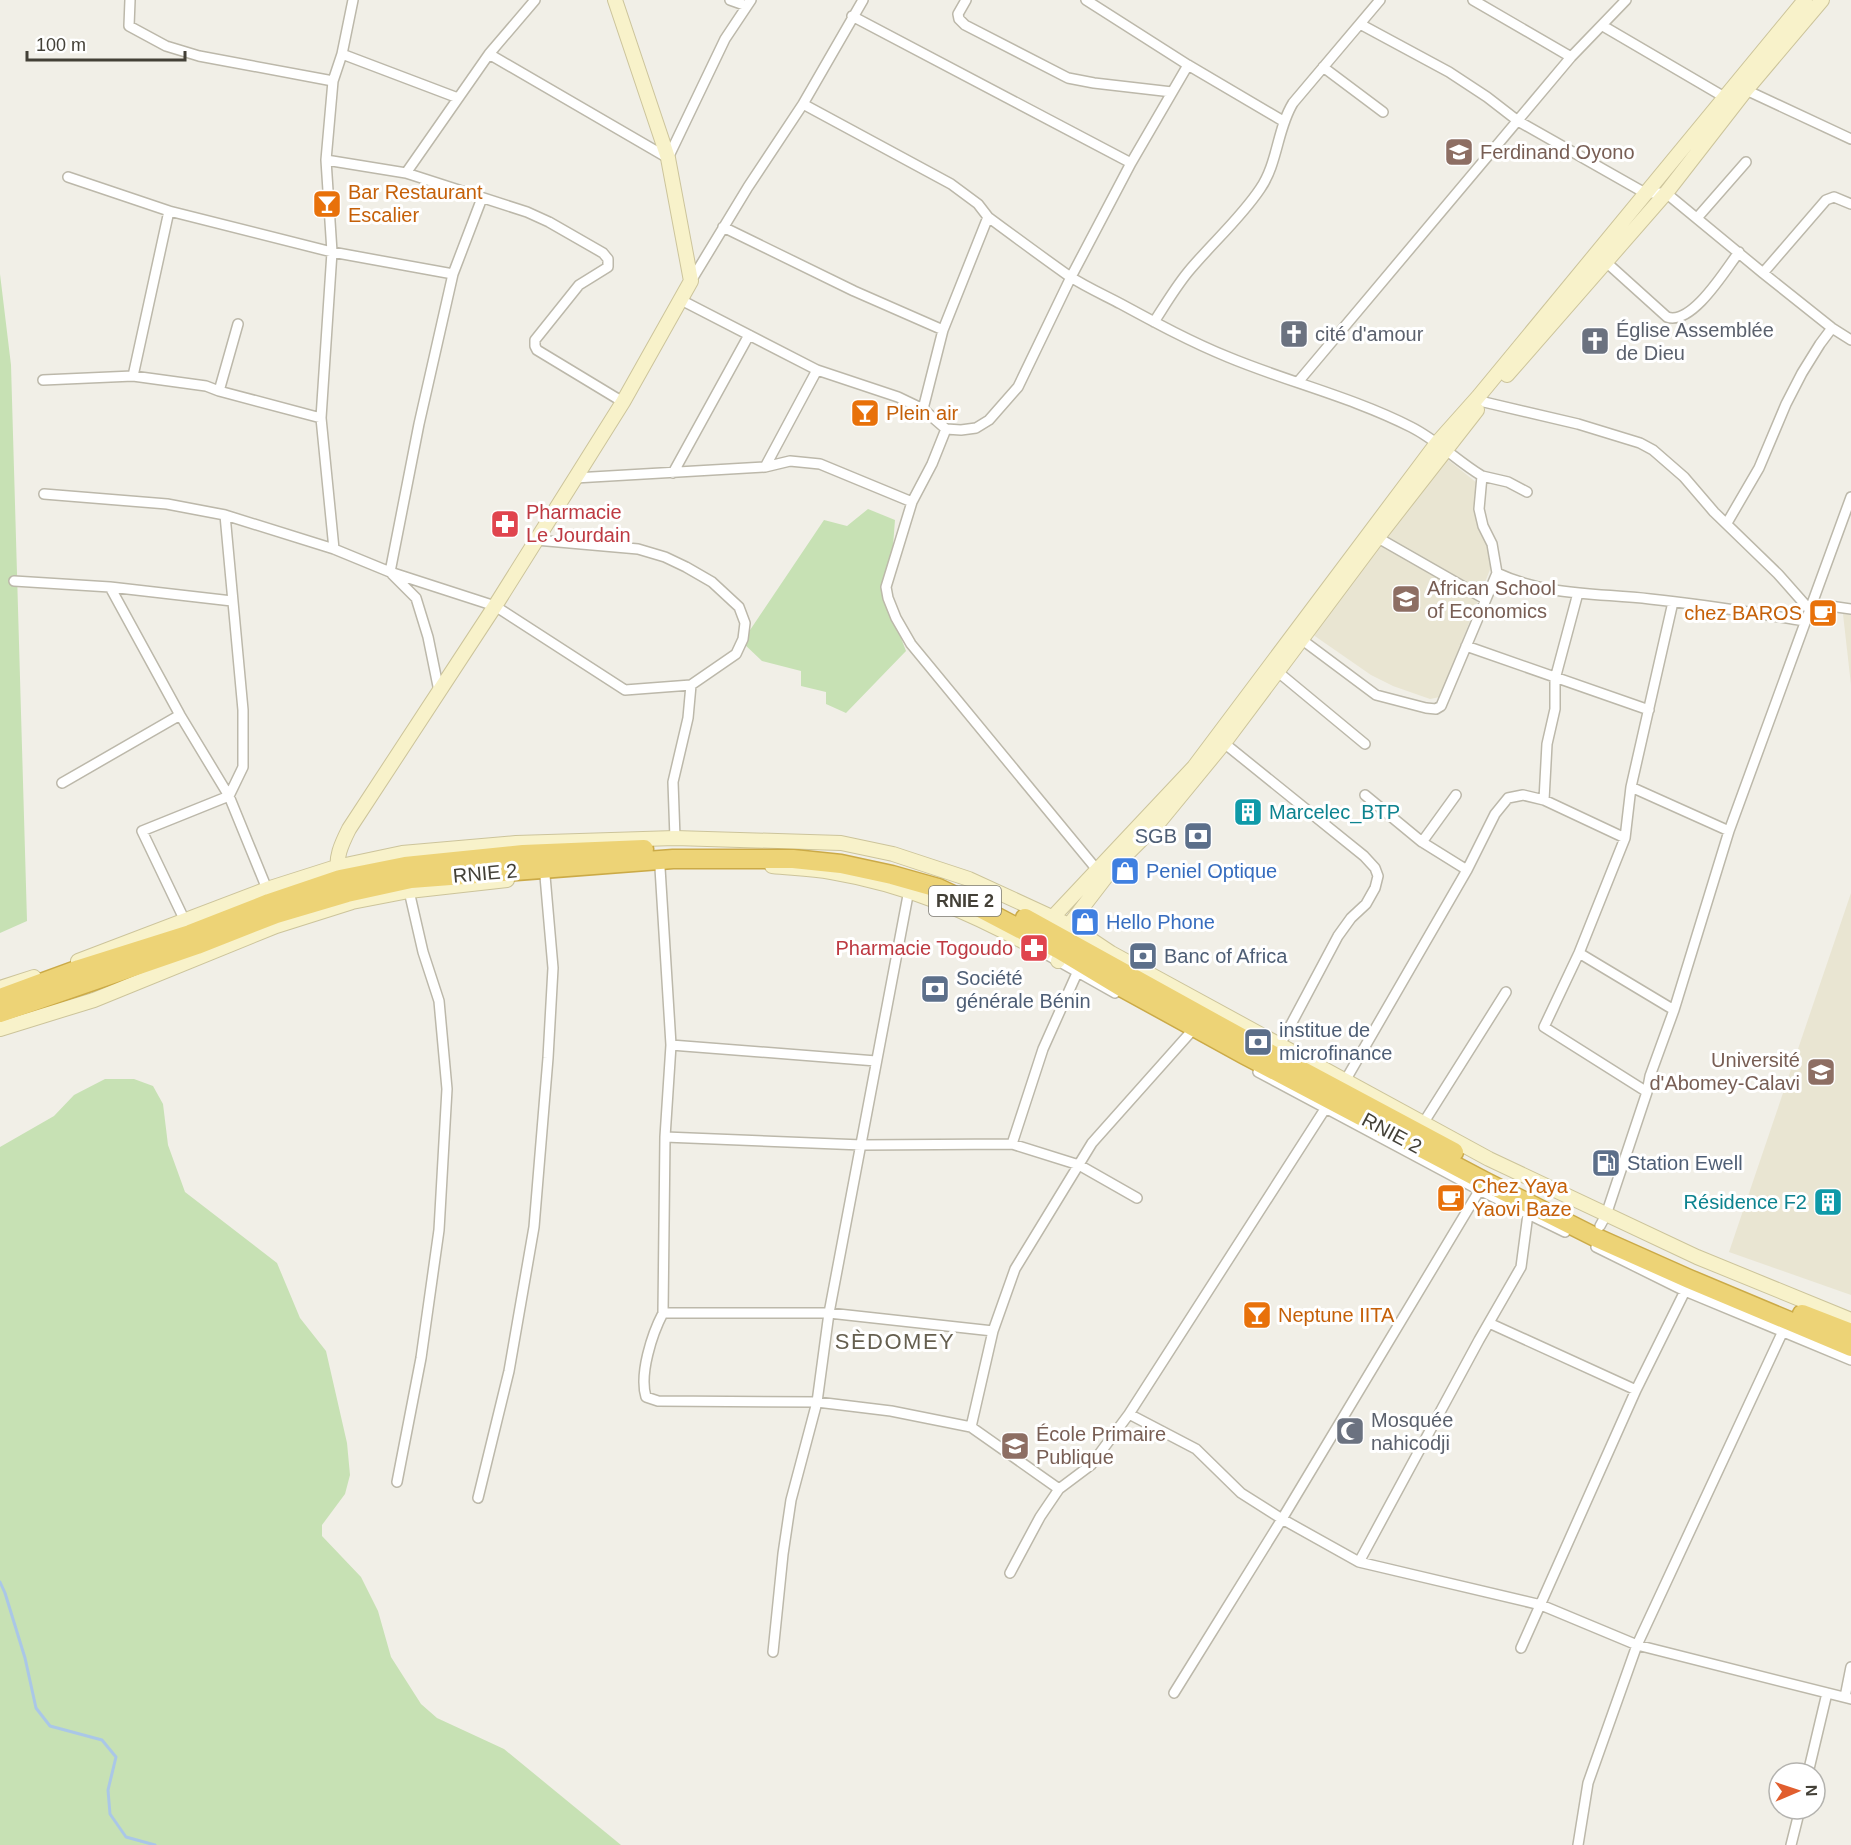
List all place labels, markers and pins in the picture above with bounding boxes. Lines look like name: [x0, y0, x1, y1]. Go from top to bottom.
school or university icon: Ferdinand Oyono: [1443, 136, 1475, 168]
place label: Ferdinand Oyono: [1480, 141, 1635, 163]
place label: Bar Restaurant Escalier: [348, 181, 483, 226]
bar icon: Bar Restaurant Escalier: [311, 188, 343, 220]
church icon: cité d'amour: [1278, 318, 1310, 350]
place label: Église Assemblée de Dieu: [1616, 319, 1774, 364]
place label: cité d'amour: [1315, 323, 1424, 345]
church icon: Église Assemblée de Dieu: [1579, 325, 1611, 357]
bar icon: Plein air: [849, 397, 881, 429]
place label: Plein air: [886, 402, 959, 424]
place label: Pharmacie Le Jourdain: [526, 501, 631, 546]
pharmacy icon: Pharmacie Le Jourdain: [489, 508, 521, 540]
place label: African School of Economics: [1427, 577, 1556, 622]
school or university icon: African School of Economics: [1390, 583, 1422, 615]
cafe icon: chez BAROS: [1807, 597, 1839, 629]
place label: chez BAROS: [1684, 602, 1802, 624]
building icon: Marcelec_BTP: [1232, 796, 1264, 828]
place label: Marcelec_BTP: [1269, 801, 1400, 824]
bank icon: SGB: [1182, 820, 1214, 852]
place label: SGB: [1135, 825, 1177, 847]
shop icon: Peniel Optique: [1109, 855, 1141, 887]
place label: Peniel Optique: [1146, 860, 1277, 882]
shop icon: Hello Phone: [1069, 906, 1101, 938]
place label: Hello Phone: [1106, 911, 1215, 933]
pharmacy icon: Pharmacie Togoudo: [1018, 932, 1050, 964]
place label: Pharmacie Togoudo: [835, 937, 1013, 959]
bank icon: Banc of Africa: [1127, 940, 1159, 972]
place label: Banc of Africa: [1164, 945, 1288, 967]
place label: Société générale Bénin: [956, 967, 1091, 1012]
bank icon: Société générale Bénin: [919, 973, 951, 1005]
place label: institue de microfinance: [1279, 1019, 1392, 1064]
bank icon: institue de microfinance: [1242, 1026, 1274, 1058]
place label: Université d'Abomey-Calavi: [1649, 1049, 1800, 1094]
school or university icon: Université d'Abomey-Calavi: [1805, 1056, 1837, 1088]
fuel station icon: Station Ewell: [1590, 1147, 1622, 1179]
place label: Station Ewell: [1627, 1152, 1743, 1174]
place label: Chez Yaya Yaovi Baze: [1472, 1175, 1572, 1220]
cafe icon: Chez Yaya Yaovi Baze: [1435, 1182, 1467, 1214]
building icon: Résidence F2: [1812, 1186, 1844, 1218]
place label: Résidence F2: [1684, 1191, 1807, 1213]
bar icon: Neptune IITA: [1241, 1299, 1273, 1331]
place label: Neptune IITA: [1278, 1304, 1395, 1326]
place label: Mosquée nahicodji: [1371, 1409, 1453, 1454]
mosque icon: Mosquée nahicodji: [1334, 1415, 1366, 1447]
place label: École Primaire Publique: [1036, 1423, 1166, 1468]
school or university icon: École Primaire Publique: [999, 1430, 1031, 1462]

